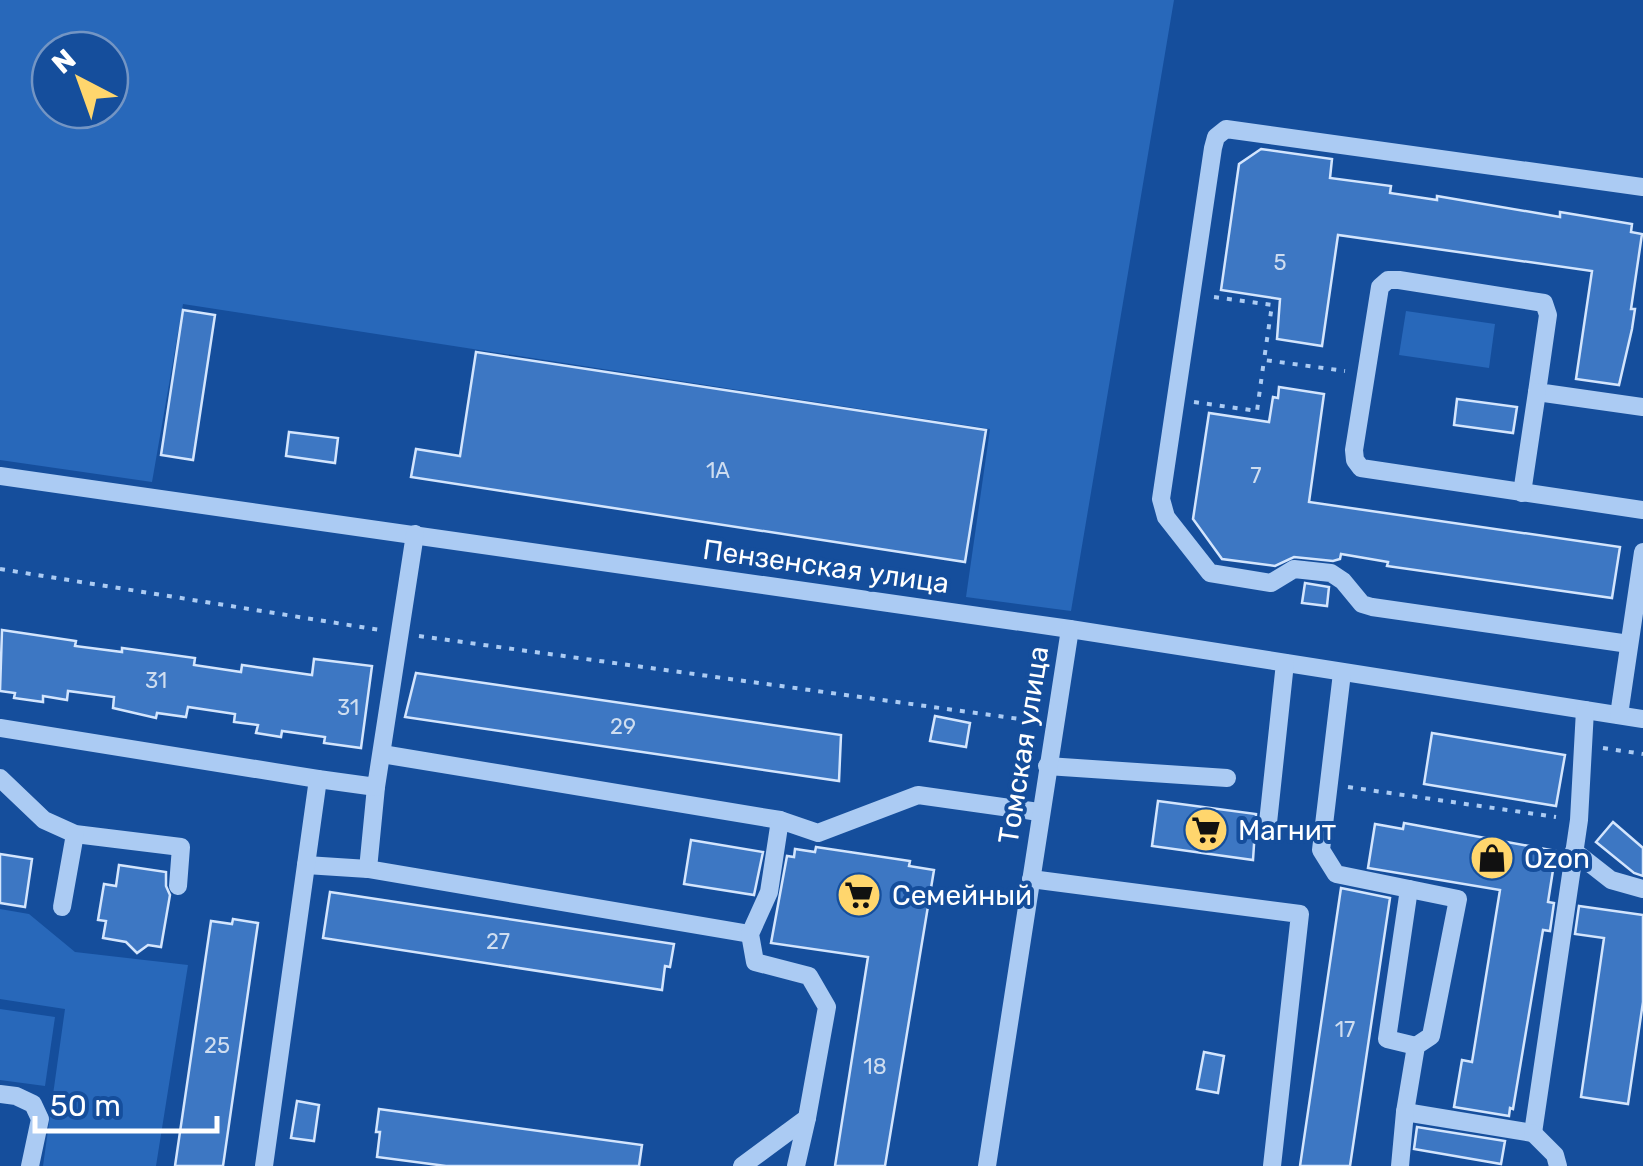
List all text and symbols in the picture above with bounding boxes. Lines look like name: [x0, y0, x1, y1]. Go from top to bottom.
north arrow: [30, 30, 130, 130]
text: N: [46, 42, 82, 81]
house number: 5: [1273, 249, 1287, 276]
house number: 1А: [706, 457, 730, 484]
house number: 7: [1250, 462, 1262, 489]
street label: Пензенская улица: [701, 533, 951, 600]
street label: Томская улица: [992, 644, 1055, 846]
house number: 31: [145, 667, 167, 694]
house number: 31: [337, 694, 359, 721]
house number: 29: [610, 713, 636, 740]
supermarket icon: Магнит: [1183, 807, 1229, 853]
place label: Магнит: [1238, 814, 1336, 847]
shop icon: Ozon: [1469, 835, 1515, 881]
place label: Ozon: [1524, 842, 1590, 875]
supermarket icon: Семейный: [836, 872, 882, 918]
place label: Семейный: [892, 879, 1032, 912]
house number: 27: [486, 928, 510, 955]
house number: 17: [1335, 1016, 1355, 1043]
house number: 25: [204, 1032, 230, 1059]
house number: 18: [863, 1053, 887, 1080]
scale bar: [35, 1071, 218, 1133]
text: 50 m: [50, 1088, 121, 1124]

